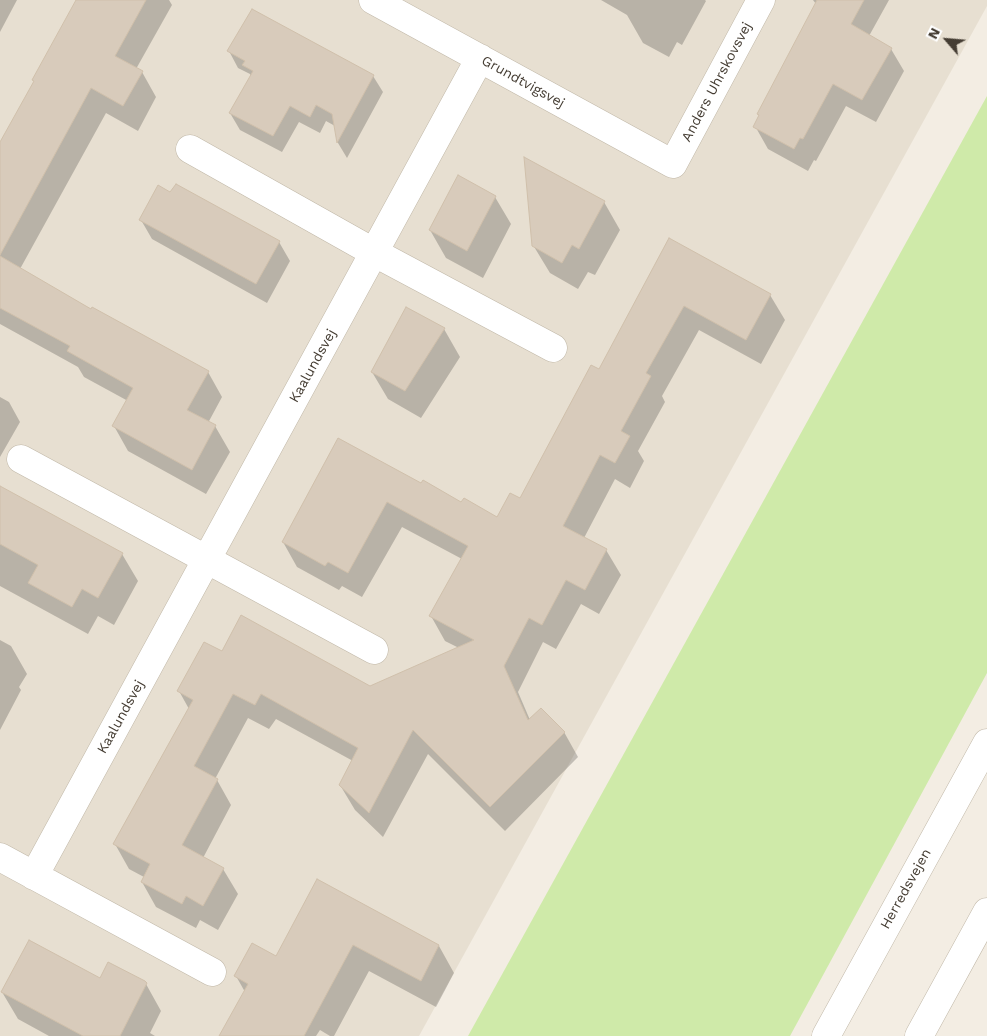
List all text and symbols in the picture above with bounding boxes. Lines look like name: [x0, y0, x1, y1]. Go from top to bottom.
north arrow: [922, 15, 972, 65]
street label: Anders Uhrskovsvej: [678, 19, 756, 145]
text: N: [924, 25, 943, 41]
street label: Grundtvigsvej: [478, 52, 568, 112]
street label: Kaalundsvej: [286, 326, 340, 406]
street label: Kaalundsvej: [94, 677, 148, 757]
street label: Herredsvejen: [877, 846, 935, 932]

